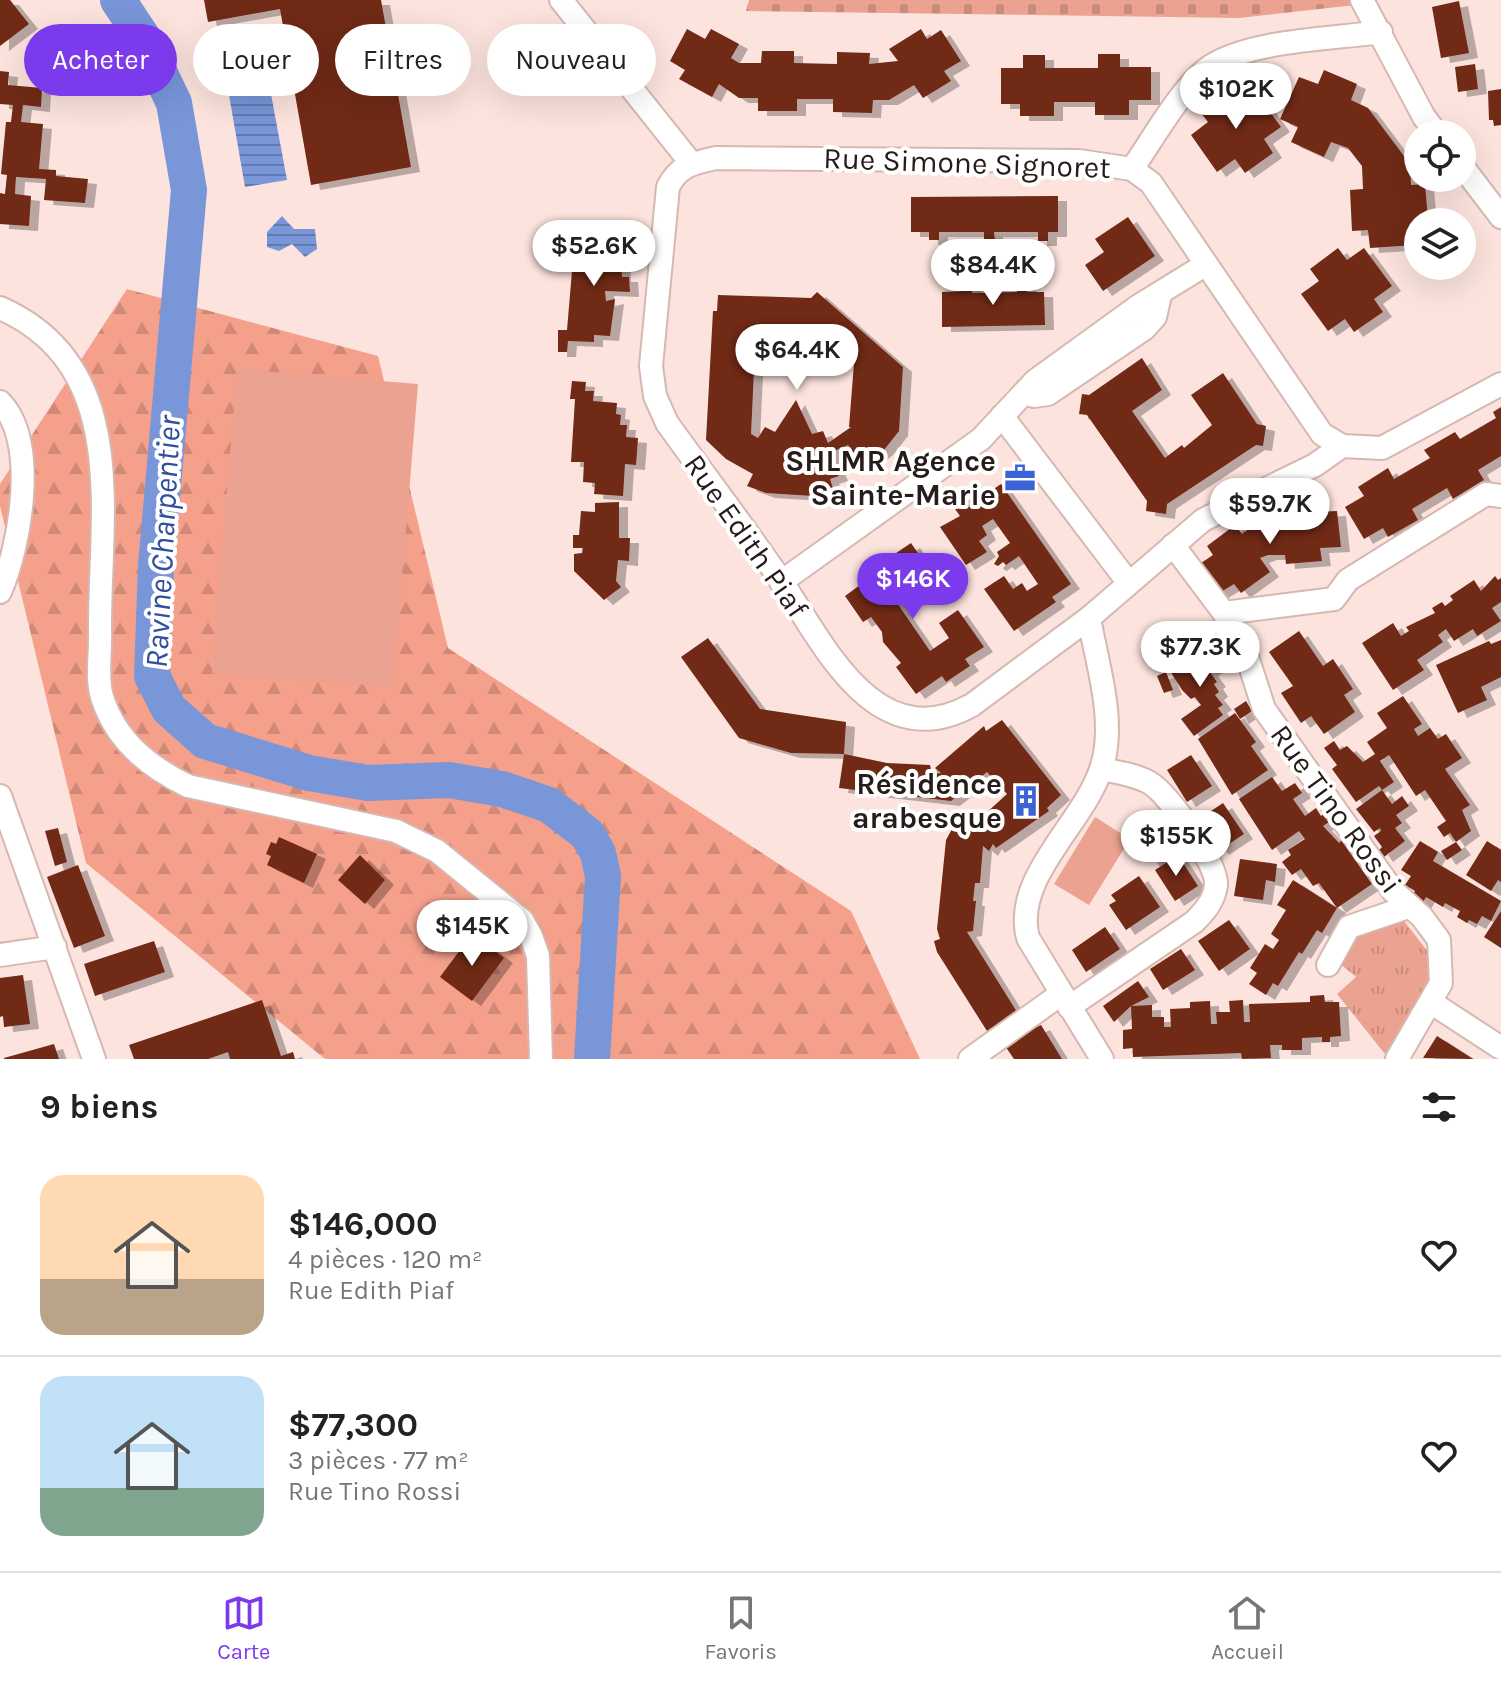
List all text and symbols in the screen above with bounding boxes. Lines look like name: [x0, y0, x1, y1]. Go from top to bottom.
chip: Acheter: [24, 24, 177, 96]
chip: Louer: [193, 24, 319, 96]
chip: Filtres: [335, 24, 471, 96]
chip: Nouveau: [487, 24, 656, 96]
pin: $102K: [1180, 63, 1292, 131]
text: $102K: [1198, 73, 1274, 104]
map controls: [1404, 120, 1476, 280]
button: locate: [1404, 120, 1476, 192]
street label: Rue Simone Signoret: [823, 140, 1111, 186]
button: layers: [1404, 208, 1476, 280]
pin: $52.6K: [529, 220, 659, 288]
text: $52.6K: [550, 230, 638, 261]
pin: $84.4K: [928, 239, 1058, 307]
text: $84.4K: [949, 249, 1037, 280]
pin: $64.4K: [732, 324, 862, 392]
text: $64.4K: [753, 334, 841, 365]
water label: Ravine Charpentier: [138, 414, 188, 669]
place label: SHLMR Agence Sainte-Marie: [785, 443, 996, 513]
street label: Rue Edith Piaf: [676, 447, 816, 625]
office icon: SHLMR Agence Sainte-Marie: [1003, 461, 1037, 495]
pin: $59.7K: [1205, 478, 1335, 546]
text: $59.7K: [1228, 488, 1312, 519]
pin: $146K: [857, 553, 969, 621]
text: $146K: [875, 563, 951, 594]
pin: $77.3K: [1135, 621, 1265, 689]
text: $77.3K: [1159, 631, 1241, 662]
street label: Rue Tino Rossi: [1263, 718, 1409, 900]
place label: Résidence arabesque: [852, 766, 1002, 836]
building icon: Résidence arabesque: [1009, 784, 1043, 818]
pin: $155K: [1120, 810, 1232, 878]
text: $155K: [1139, 820, 1213, 851]
pin: $145K: [416, 900, 528, 968]
text: $145K: [435, 910, 509, 941]
icon: filters: [1417, 1085, 1461, 1129]
text: 9 biens: [40, 1087, 159, 1127]
text: $146,000: [288, 1204, 438, 1244]
icon: home: [104, 1207, 200, 1303]
icon: heart: [1417, 1233, 1461, 1277]
text: 4 pièces · 120 m²: [288, 1244, 482, 1275]
text: Rue Edith Piaf: [288, 1275, 454, 1306]
text: $77,300: [288, 1405, 418, 1445]
icon: home: [104, 1408, 200, 1504]
icon: heart: [1417, 1434, 1461, 1478]
text: 3 pièces · 77 m²: [288, 1445, 469, 1476]
text: Rue Tino Rossi: [288, 1476, 461, 1507]
tab: Carte: [217, 1591, 270, 1665]
tab: Favoris: [705, 1591, 777, 1665]
tab: Accueil: [1211, 1591, 1284, 1665]

